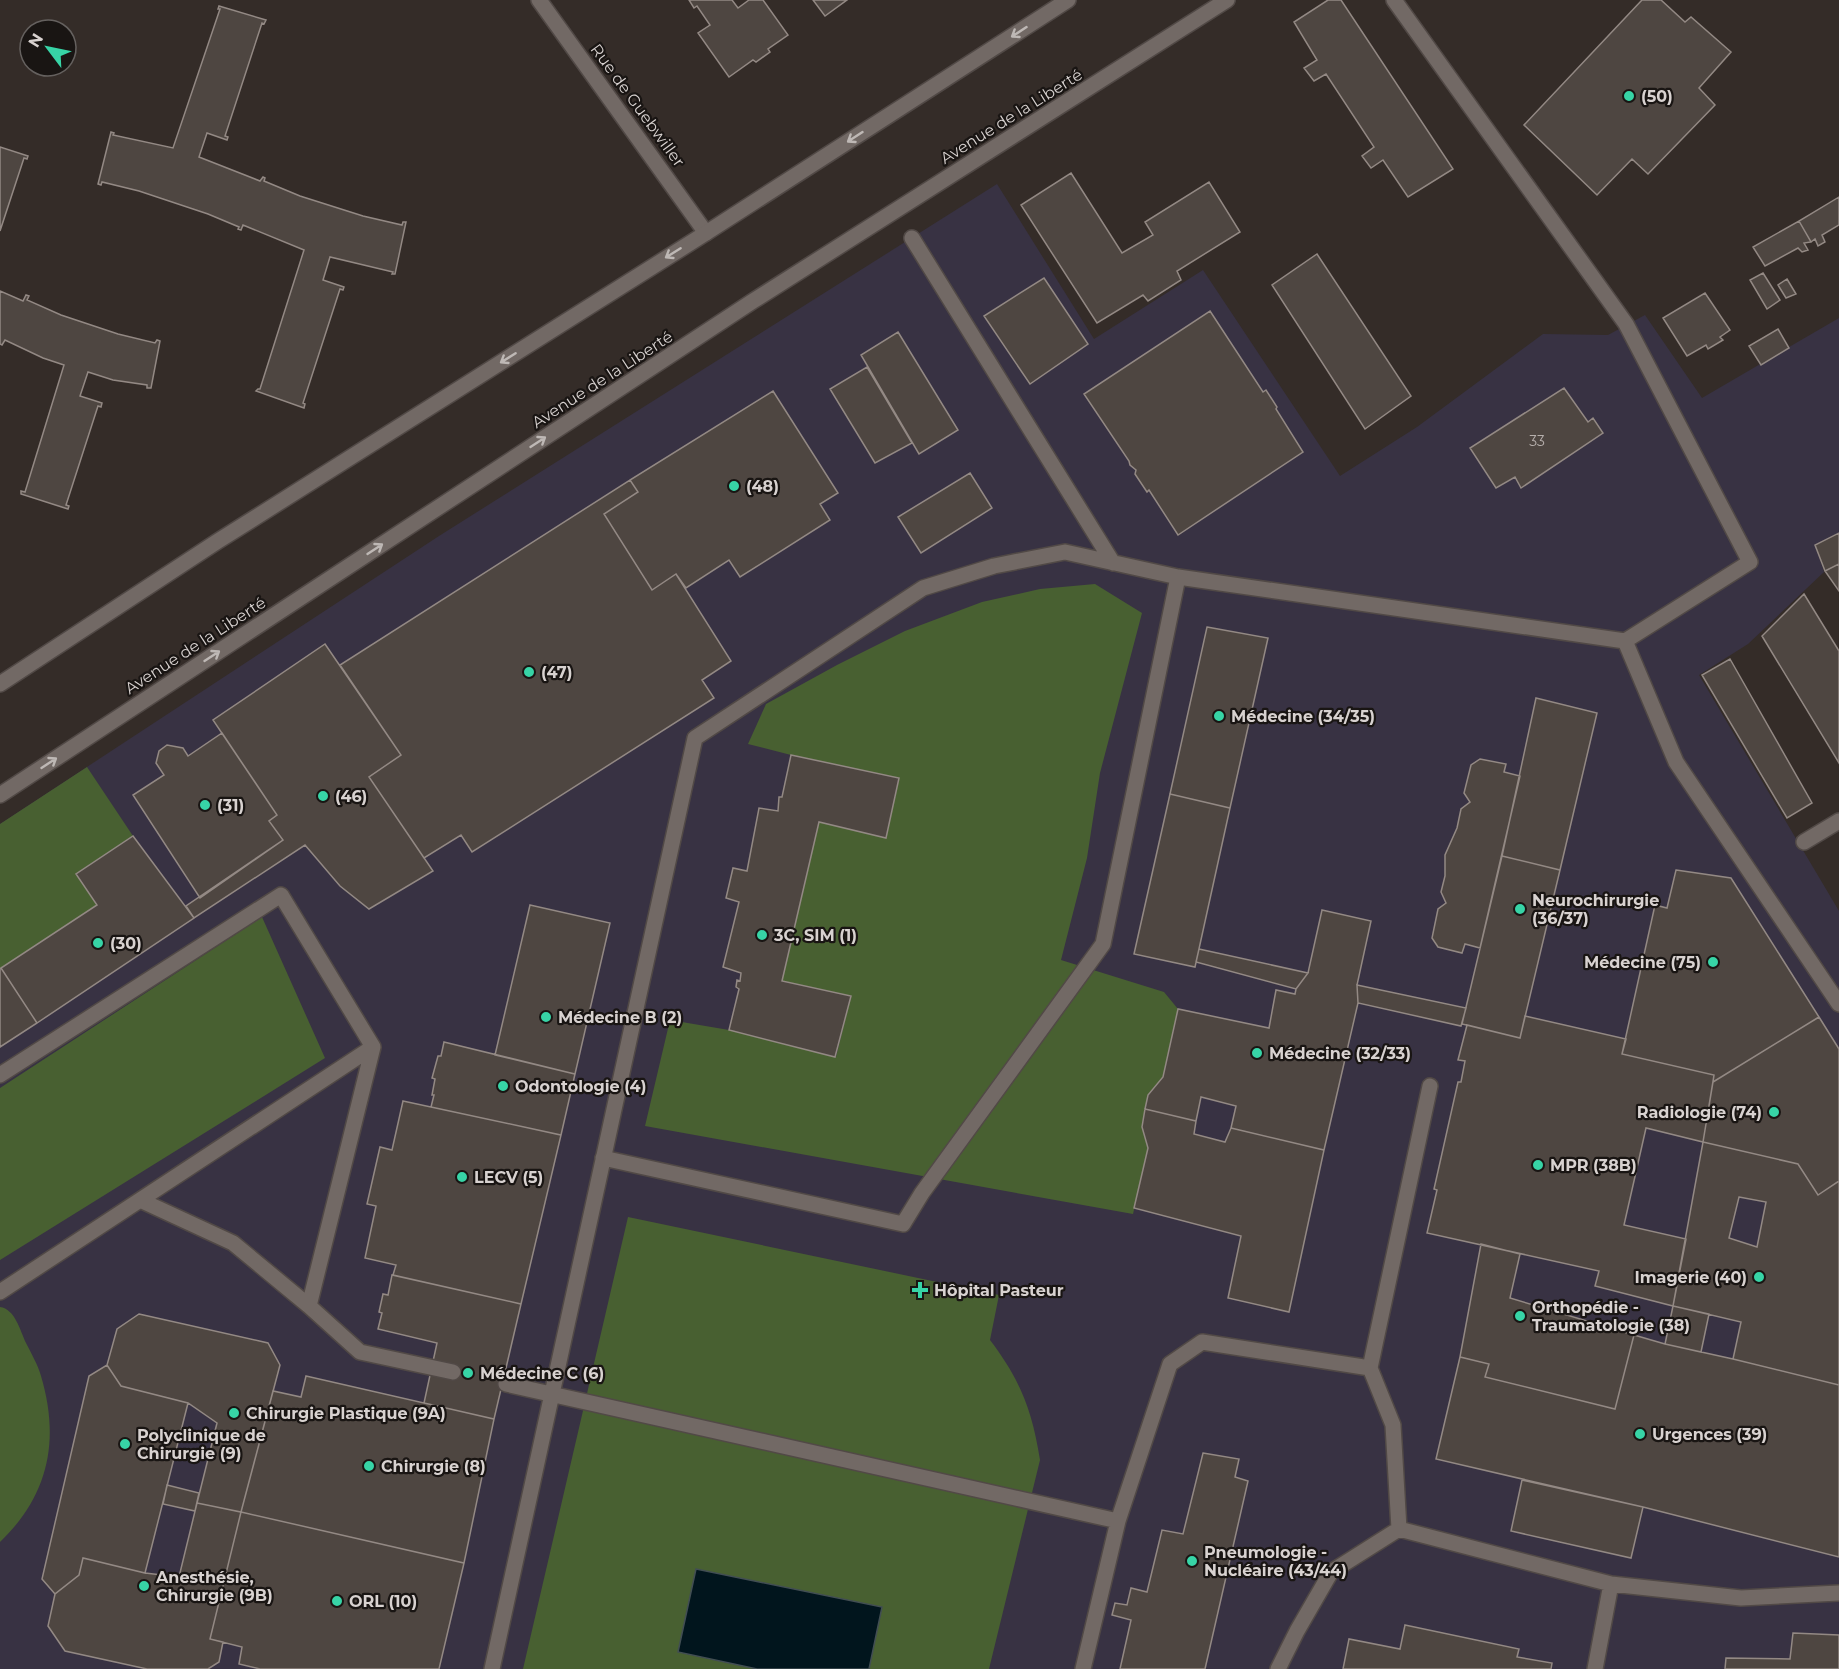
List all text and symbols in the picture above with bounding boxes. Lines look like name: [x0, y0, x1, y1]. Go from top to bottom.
north arrow: [18, 18, 78, 78]
one-way arrow: [1011, 26, 1028, 38]
text: N: [24, 30, 47, 51]
street label: Rue de Guebwiller: [587, 40, 689, 170]
street label: Avenue de la Liberté: [937, 65, 1086, 168]
place label: (50): [1641, 87, 1673, 106]
marker: (50): [1622, 89, 1636, 103]
one-way arrow: [847, 131, 864, 143]
one-way arrow: [665, 248, 682, 260]
street label: Avenue de la Liberté: [528, 327, 676, 432]
one-way arrow: [500, 352, 517, 364]
house number: 33: [1529, 432, 1545, 450]
one-way arrow: [529, 436, 546, 448]
place label: (48): [746, 477, 779, 496]
marker: (48): [727, 479, 741, 493]
one-way arrow: [366, 543, 383, 555]
street label: Avenue de la Liberté: [121, 593, 269, 698]
one-way arrow: [203, 649, 220, 661]
place label: (47): [541, 663, 572, 682]
marker: (47): [522, 665, 536, 679]
place label: Médecine (34/35): [1231, 707, 1375, 726]
marker: Médecine (34/35): [1212, 709, 1226, 723]
one-way arrow: [40, 756, 57, 768]
place label: (46): [335, 787, 367, 806]
marker: (46): [316, 789, 330, 803]
place label: (31): [217, 796, 244, 815]
marker: (31): [198, 798, 212, 812]
place label: Neurochirurgie (36/37): [1532, 891, 1659, 928]
marker: Neurochirurgie (36/37): [1513, 902, 1527, 916]
place label: 3C, SIM (1): [773, 926, 857, 945]
marker: 3C, SIM (1): [755, 928, 769, 942]
place label: (30): [110, 934, 142, 953]
marker: (30): [91, 936, 105, 950]
place label: Médecine (75): [1584, 953, 1701, 972]
marker: Médecine (75): [1706, 955, 1720, 969]
place label: Médecine B (2): [558, 1008, 682, 1027]
marker: Médecine B (2): [539, 1010, 553, 1024]
place label: Médecine (32/33): [1269, 1044, 1411, 1063]
marker: Médecine (32/33): [1250, 1046, 1264, 1060]
place label: Odontologie (4): [515, 1077, 646, 1096]
marker: Odontologie (4): [496, 1079, 510, 1093]
place label: Radiologie (74): [1637, 1103, 1762, 1122]
marker: Radiologie (74): [1767, 1105, 1781, 1119]
place label: MPR (38B): [1550, 1156, 1637, 1175]
marker: MPR (38B): [1531, 1158, 1545, 1172]
place label: LECV (5): [474, 1168, 543, 1187]
marker: LECV (5): [455, 1170, 469, 1184]
place label: Imagerie (40): [1634, 1268, 1747, 1287]
marker: Imagerie (40): [1752, 1270, 1766, 1284]
marker: Hôpital Pasteur: [911, 1281, 929, 1299]
place label: Hôpital Pasteur: [934, 1281, 1064, 1300]
place label: Orthopédie - Traumatologie (38): [1532, 1298, 1690, 1335]
marker: Orthopédie - Traumatologie (38): [1513, 1309, 1527, 1323]
place label: Médecine C (6): [480, 1364, 604, 1383]
marker: Médecine C (6): [461, 1366, 475, 1380]
place label: Chirurgie Plastique (9A): [246, 1404, 446, 1423]
marker: Chirurgie Plastique (9A): [227, 1406, 241, 1420]
place label: Urgences (39): [1652, 1425, 1767, 1444]
place label: Polyclinique de Chirurgie (9): [137, 1426, 266, 1463]
marker: Urgences (39): [1633, 1427, 1647, 1441]
marker: Polyclinique de Chirurgie (9): [118, 1437, 132, 1451]
place label: Chirurgie (8): [381, 1457, 486, 1476]
marker: Chirurgie (8): [362, 1459, 376, 1473]
place label: Pneumologie - Nucléaire (43/44): [1204, 1543, 1347, 1580]
marker: Pneumologie - Nucléaire (43/44): [1185, 1554, 1199, 1568]
place label: Anesthésie, Chirurgie (9B): [155, 1568, 273, 1605]
marker: Anesthésie, Chirurgie (9B): [137, 1579, 151, 1593]
place label: ORL (10): [349, 1592, 417, 1611]
marker: ORL (10): [330, 1594, 344, 1608]

